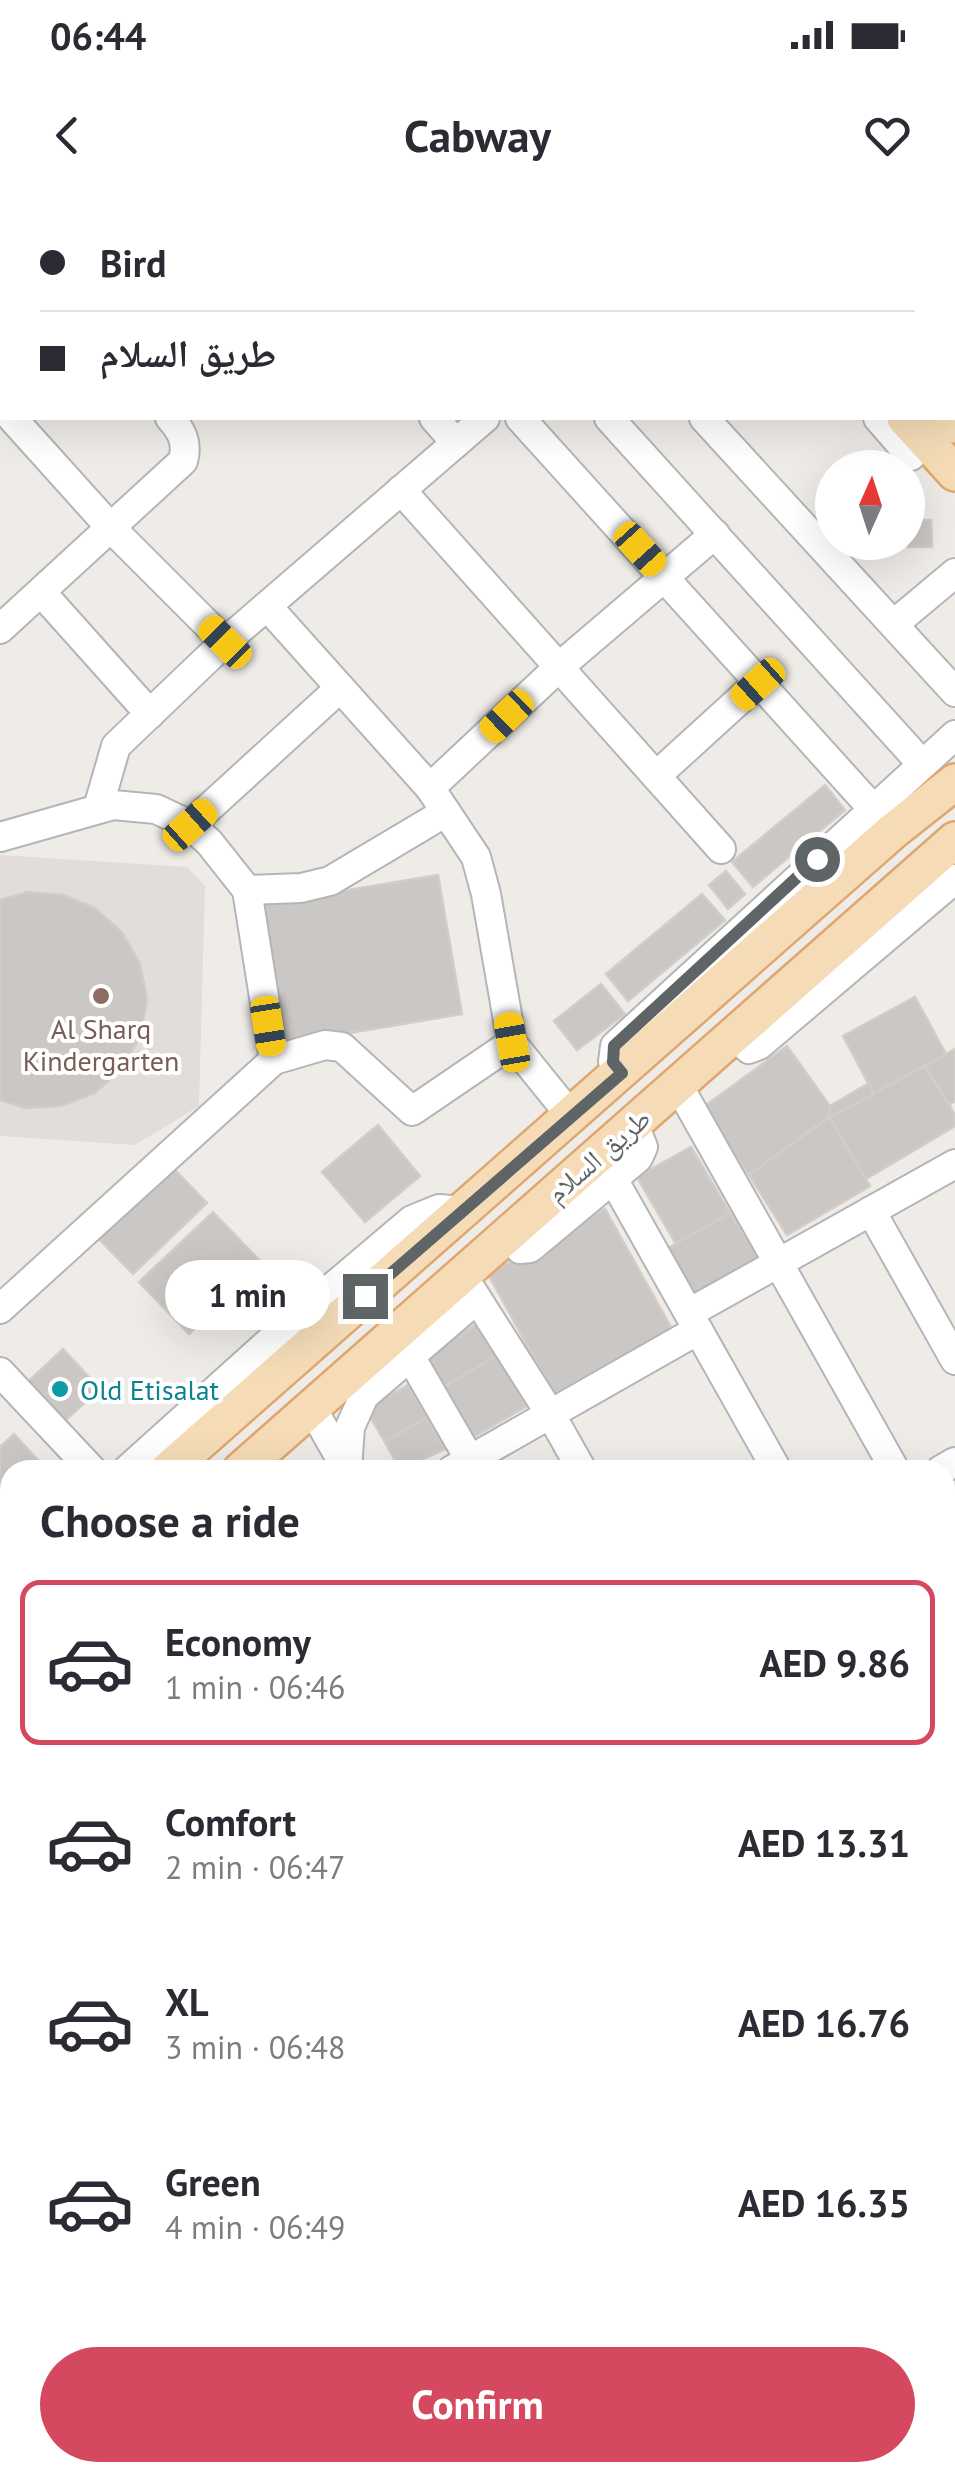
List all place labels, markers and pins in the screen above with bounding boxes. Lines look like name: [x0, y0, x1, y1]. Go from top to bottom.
marker: Al Sharq Kindergarten: [90, 985, 112, 1007]
place label: Al Sharq Kindergarten: [23, 1010, 179, 1079]
place label: Old Etisalat: [80, 1371, 220, 1408]
marker: Old Etisalat: [49, 1378, 71, 1400]

